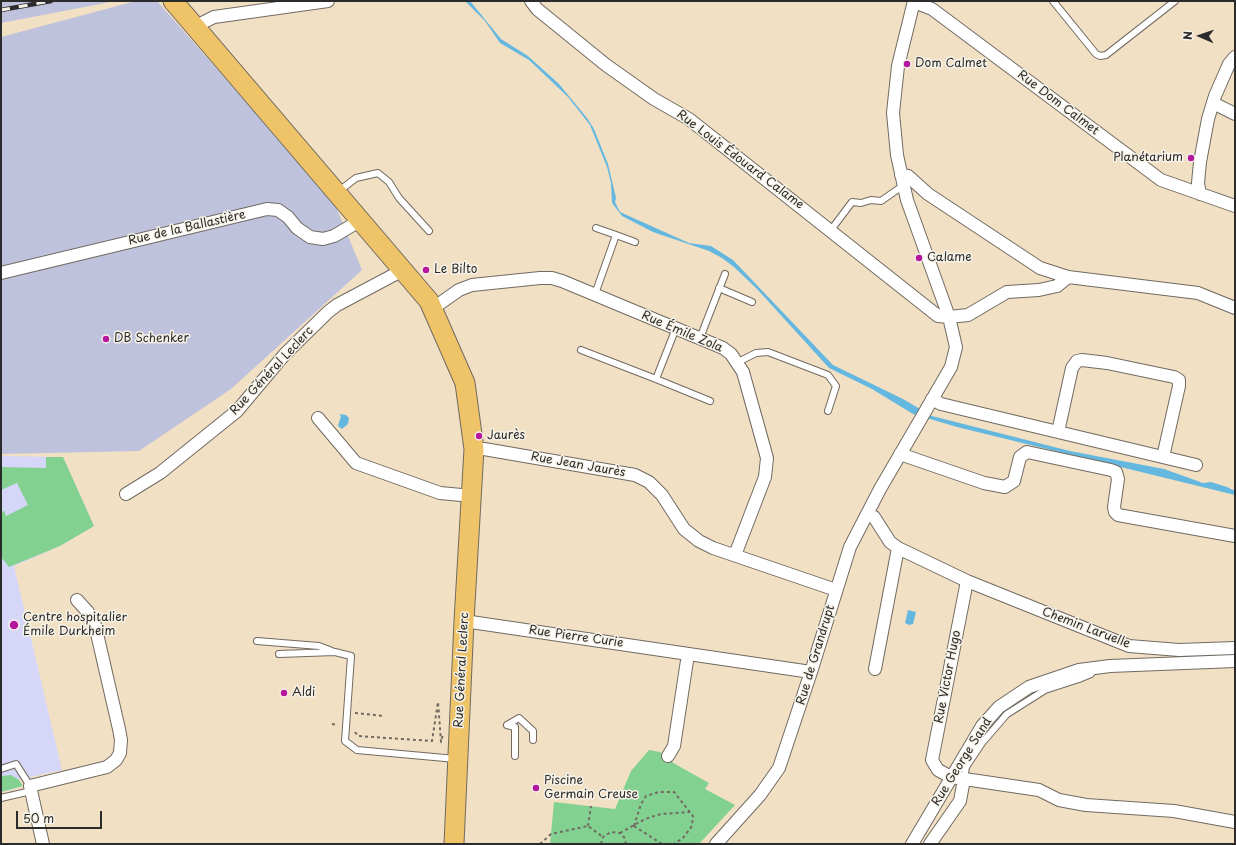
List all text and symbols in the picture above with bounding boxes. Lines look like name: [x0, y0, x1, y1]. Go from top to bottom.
north arrow: [1180, 16, 1220, 56]
text: N: [1179, 31, 1196, 40]
place label: Dom Calmet: [915, 57, 987, 71]
marker: Dom Calmet: [902, 59, 912, 69]
street label: Rue Dom Calmet: [1014, 68, 1102, 138]
street label: Rue Louis Édouard Calame: [674, 107, 806, 213]
place label: Planétarium: [1113, 151, 1183, 165]
marker: Planétarium: [1186, 153, 1196, 163]
street label: Rue de la Ballastière: [127, 207, 247, 249]
place label: Calame: [927, 251, 972, 265]
marker: Calame: [914, 253, 924, 263]
place label: Le Bilto: [434, 263, 477, 277]
marker: Le Bilto: [421, 265, 431, 275]
street label: Rue Émile Zola: [639, 308, 725, 356]
street label: Rue Général Leclerc: [227, 324, 317, 418]
place label: DB Schenker: [114, 332, 189, 346]
marker: DB Schenker: [101, 334, 111, 344]
place label: Jaurès: [487, 429, 525, 443]
marker: Jaurès: [474, 431, 484, 441]
street label: Rue Jean Jaurès: [530, 450, 626, 480]
street label: Rue de Grandrupt: [794, 603, 838, 707]
street label: Chemin Laruelle: [1040, 605, 1132, 651]
place label: Centre hospitalier Émile Durkheim: [23, 611, 127, 639]
street label: Rue Général Leclerc: [452, 612, 472, 728]
marker: Centre hospitalier Émile Durkheim: [8, 619, 20, 631]
street label: Rue Pierre Curie: [528, 623, 624, 651]
street label: Rue Victor Hugo: [932, 629, 964, 725]
place label: Aldi: [292, 686, 315, 700]
marker: Aldi: [279, 688, 289, 698]
street label: Rue George Sand: [929, 715, 995, 809]
place label: Piscine Germain Creuse: [544, 774, 638, 802]
marker: Piscine Germain Creuse: [531, 783, 541, 793]
scale bar: [18, 803, 104, 829]
text: 50 m: [23, 809, 54, 827]

